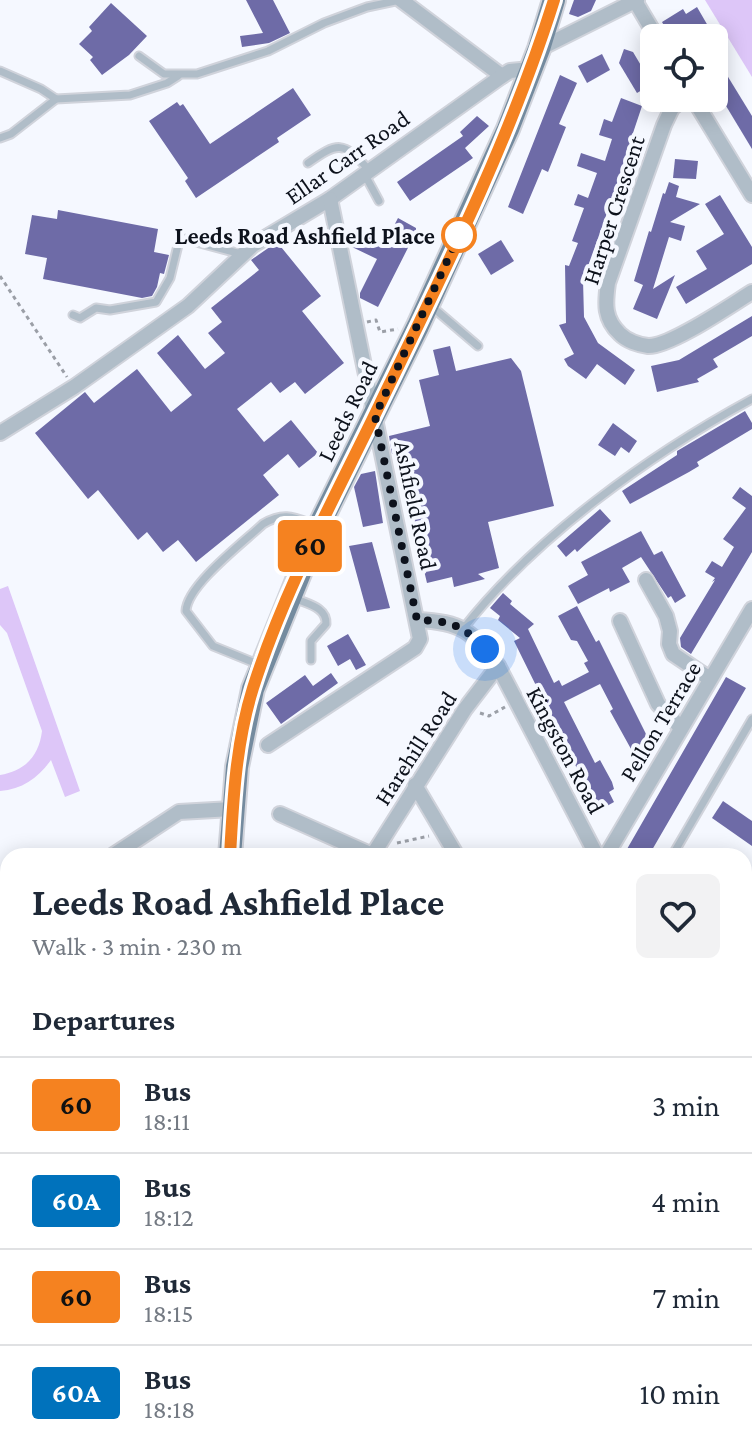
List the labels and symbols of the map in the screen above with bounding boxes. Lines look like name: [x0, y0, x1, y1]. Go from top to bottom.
street label: Ellar Carr Road: [280, 104, 414, 210]
street label: Harper Crescent: [576, 131, 650, 288]
marker: Leeds Road Ashfield Place: [442, 218, 476, 252]
place label: Leeds Road Ashfield Place: [175, 222, 435, 249]
street label: Leeds Road: [311, 356, 383, 466]
street label: Ashfield Road: [389, 438, 443, 572]
line badge: 60: [274, 520, 346, 572]
your location: [465, 629, 505, 669]
street label: Pellon Terrace: [614, 656, 706, 786]
street label: Kingston Road: [521, 682, 611, 818]
street label: Harehill Road: [368, 686, 462, 810]

